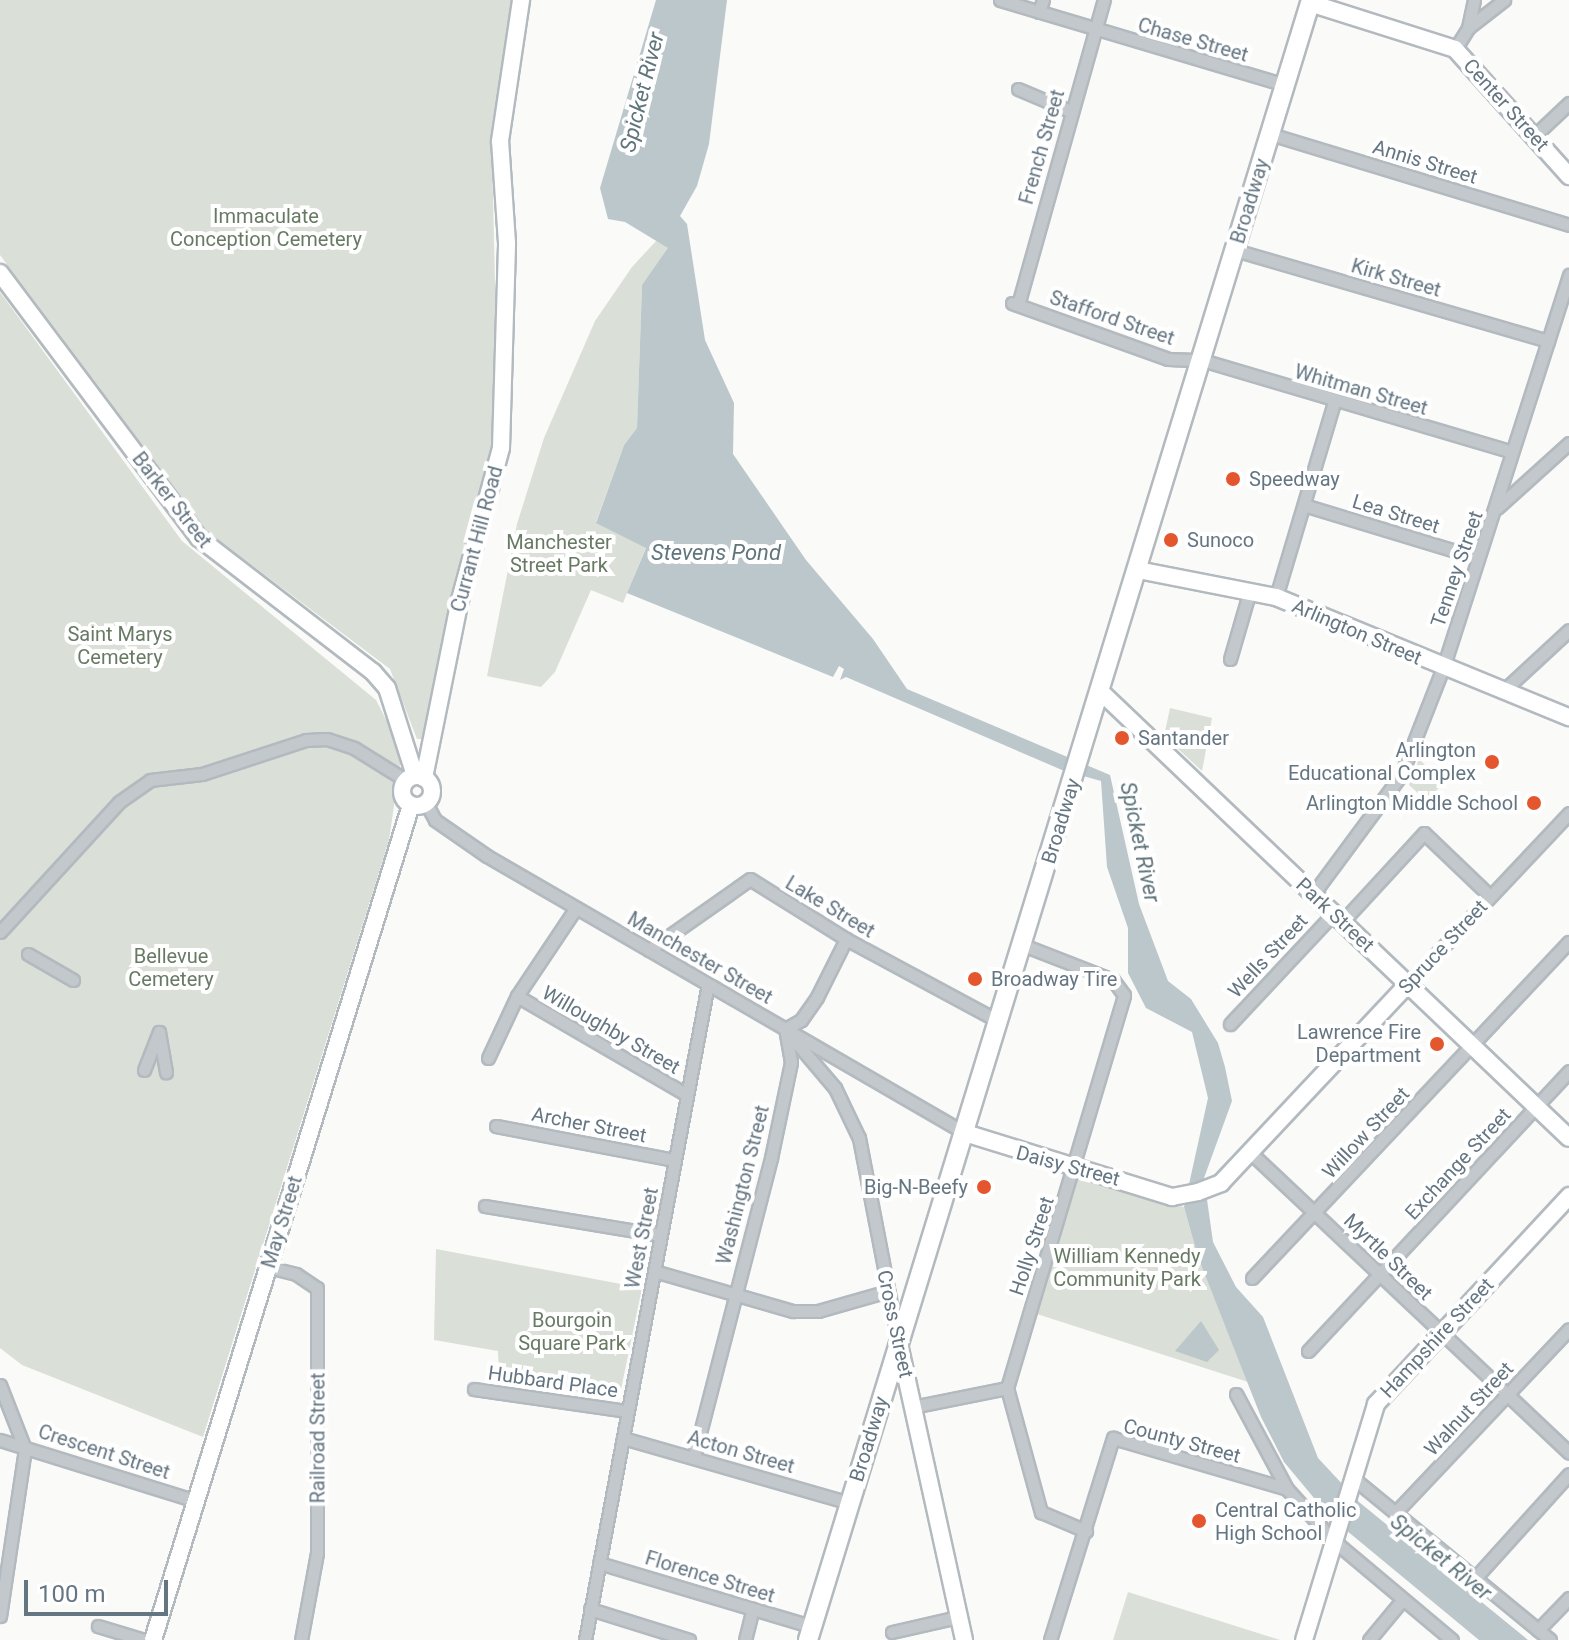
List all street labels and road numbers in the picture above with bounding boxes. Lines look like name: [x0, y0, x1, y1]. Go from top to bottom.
street label: Chase Street: [1135, 13, 1251, 67]
street label: Center Street: [1458, 54, 1554, 156]
street label: French Street: [1014, 87, 1070, 207]
street label: Annis Street: [1370, 135, 1480, 189]
street label: Broadway: [1226, 155, 1274, 247]
street label: Kirk Street: [1348, 254, 1444, 302]
street label: Stafford Street: [1047, 285, 1177, 351]
street label: Whitman Street: [1292, 360, 1430, 420]
street label: Barker Street: [127, 447, 217, 553]
street label: Currant Hill Road: [446, 463, 508, 615]
street label: Lea Street: [1349, 489, 1443, 539]
street label: Tenney Street: [1426, 508, 1488, 630]
street label: Arlington Street: [1289, 594, 1425, 670]
street label: Broadway: [1037, 775, 1085, 867]
street label: Lake Street: [781, 871, 879, 943]
street label: Park Street: [1291, 873, 1379, 957]
street label: Spruce Street: [1393, 895, 1493, 999]
street label: Manchester Street: [623, 907, 777, 1009]
street label: Wells Street: [1223, 909, 1313, 1003]
street label: Willoughby Street: [538, 981, 684, 1079]
street label: Willow Street: [1317, 1082, 1415, 1184]
street label: Archer Street: [530, 1102, 648, 1148]
street label: Washington Street: [712, 1103, 774, 1267]
street label: Exchange Street: [1400, 1103, 1516, 1225]
street label: Daisy Street: [1014, 1141, 1122, 1191]
street label: May Street: [257, 1173, 307, 1271]
street label: West Street: [620, 1185, 664, 1291]
street label: Holly Street: [1005, 1194, 1059, 1298]
street label: Myrtle Street: [1339, 1209, 1437, 1305]
street label: Cross Street: [872, 1268, 918, 1380]
street label: Hampshire Street: [1375, 1273, 1499, 1403]
street label: Walnut Street: [1419, 1357, 1519, 1461]
street label: Hubbard Place: [487, 1361, 619, 1403]
street label: Railroad Street: [306, 1373, 330, 1503]
street label: Broadway: [845, 1393, 893, 1485]
street label: County Street: [1121, 1414, 1243, 1468]
street label: Crescent Street: [35, 1419, 173, 1485]
street label: Acton Street: [685, 1425, 797, 1479]
street label: Florence Street: [642, 1546, 778, 1608]

